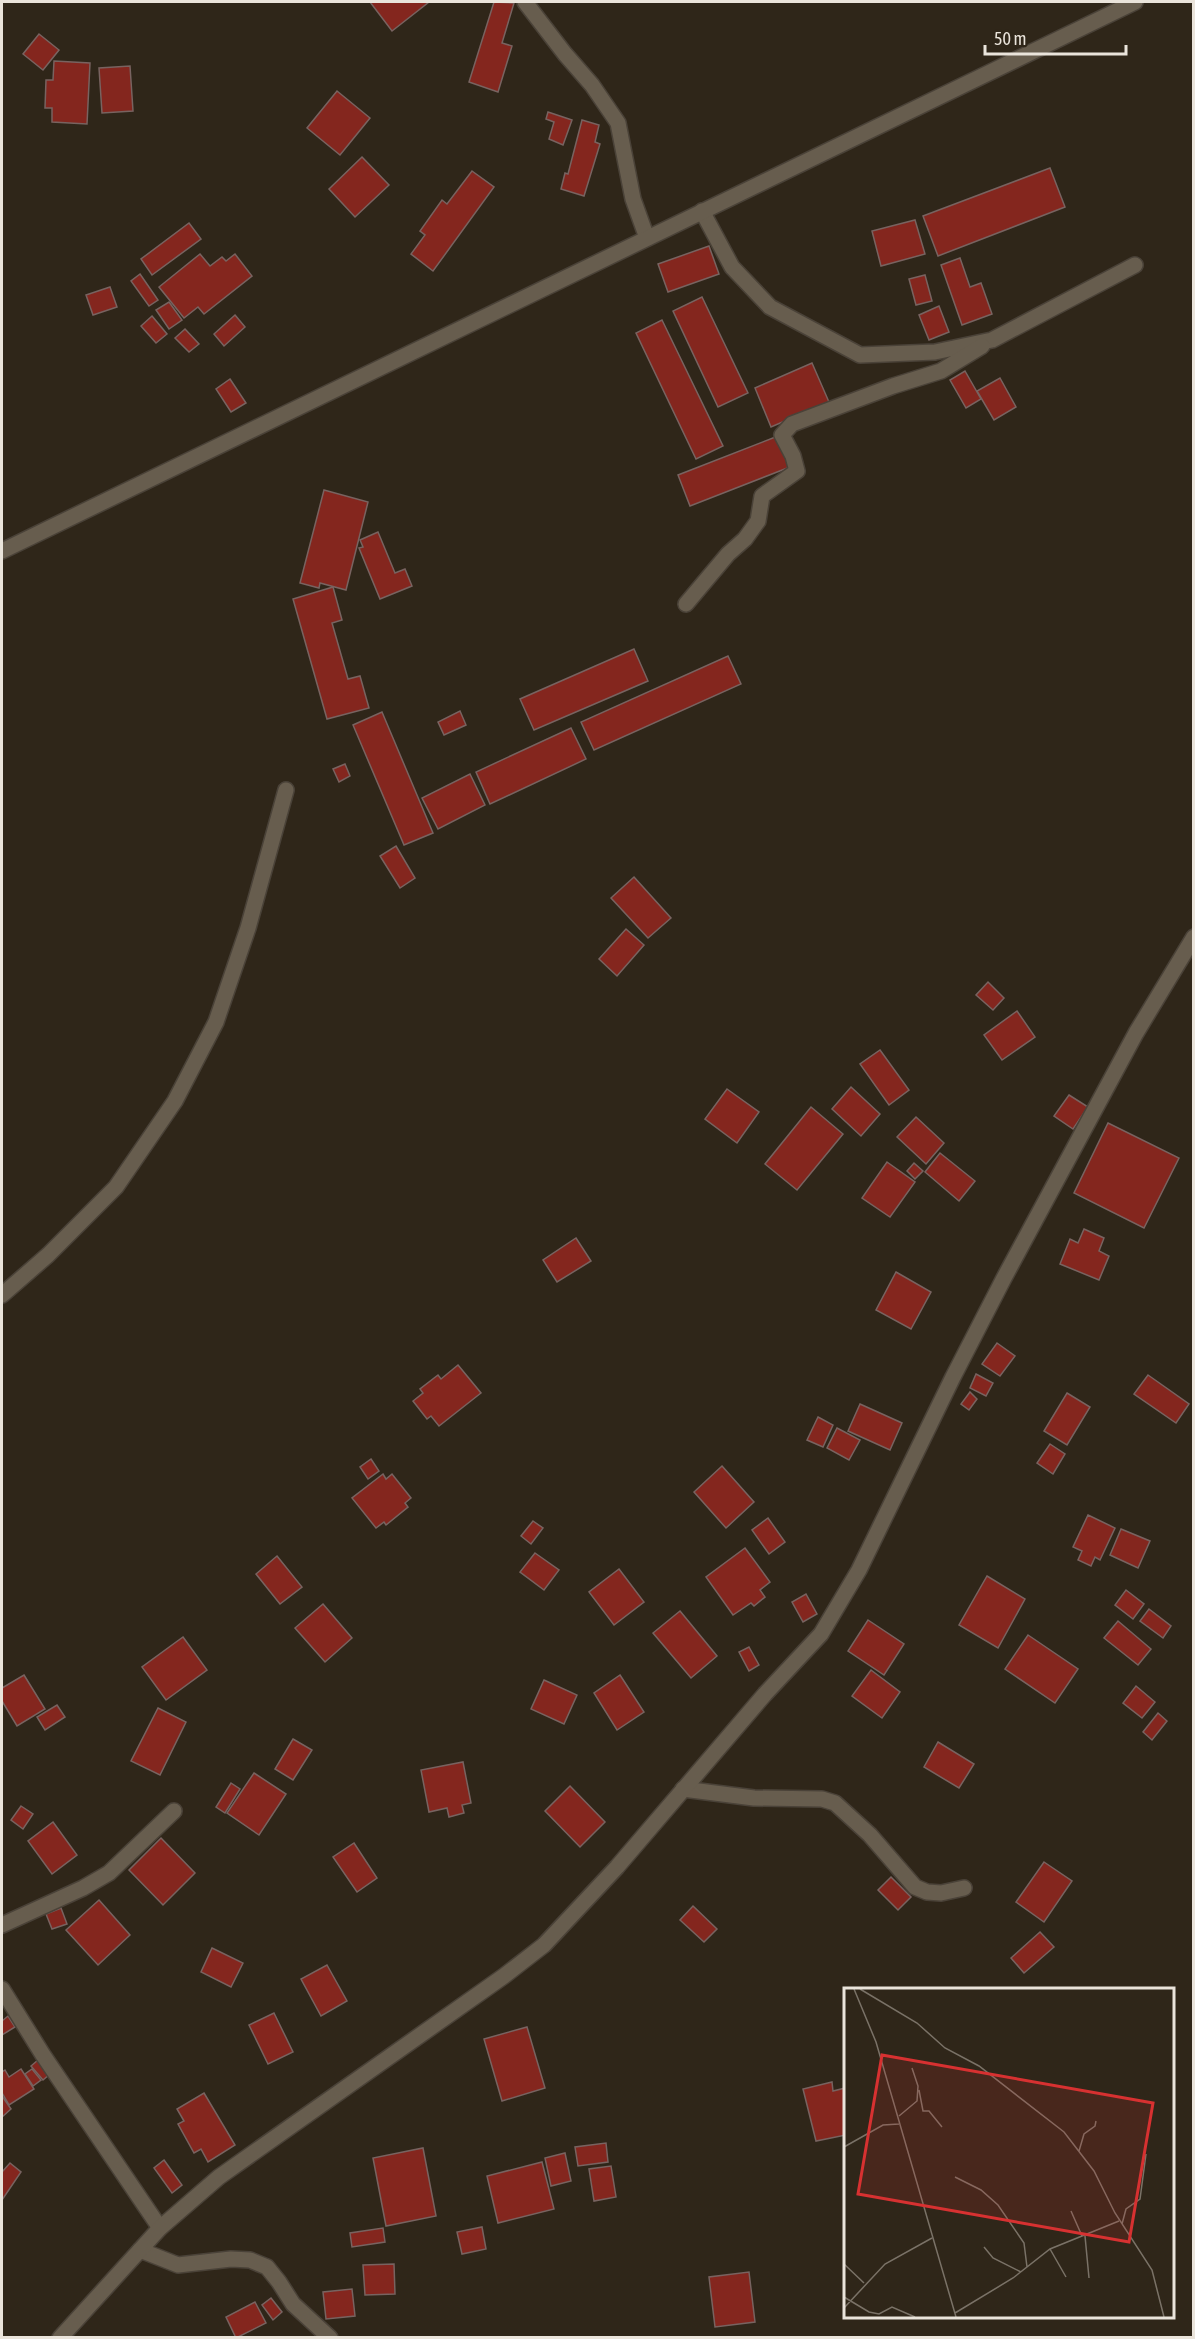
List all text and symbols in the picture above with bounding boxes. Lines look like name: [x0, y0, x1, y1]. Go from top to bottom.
scale bar: [985, 18, 1126, 56]
text: 50 m: [994, 28, 1026, 49]
inset map: [844, 1988, 1174, 2318]

